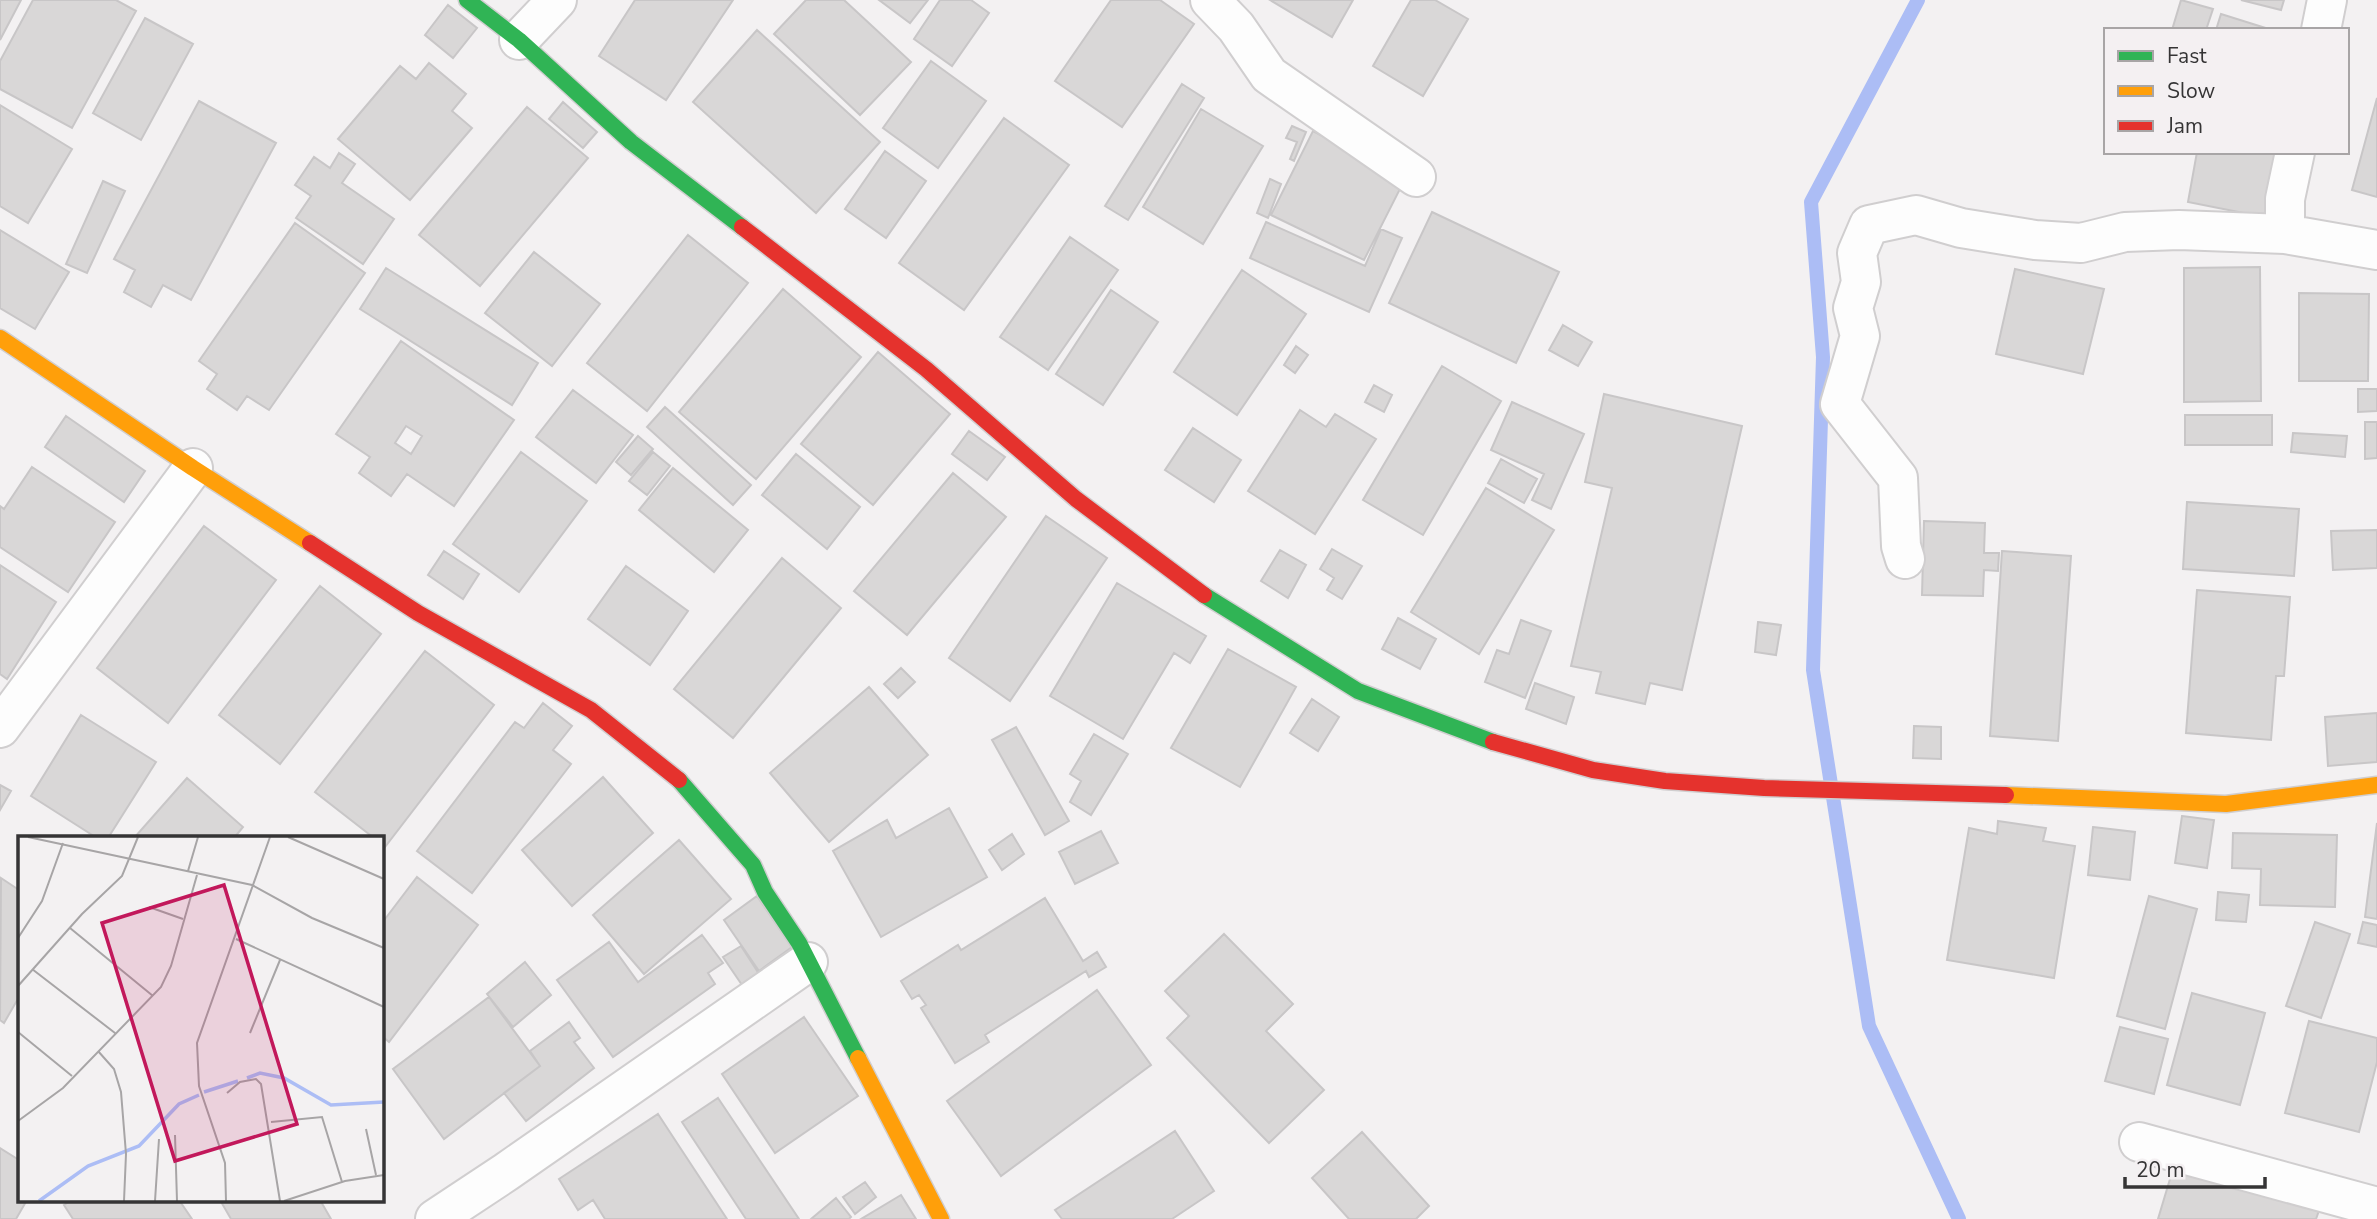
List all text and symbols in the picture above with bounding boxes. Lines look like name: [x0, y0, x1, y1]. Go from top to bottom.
legend: [2104, 28, 2349, 154]
text: Fast: [2167, 42, 2207, 70]
text: Slow: [2167, 77, 2216, 105]
text: Jam: [2166, 112, 2203, 140]
inset map: [18, 836, 383, 1202]
scale bar: [2125, 1146, 2265, 1190]
text: 20 m: [2136, 1156, 2185, 1184]

